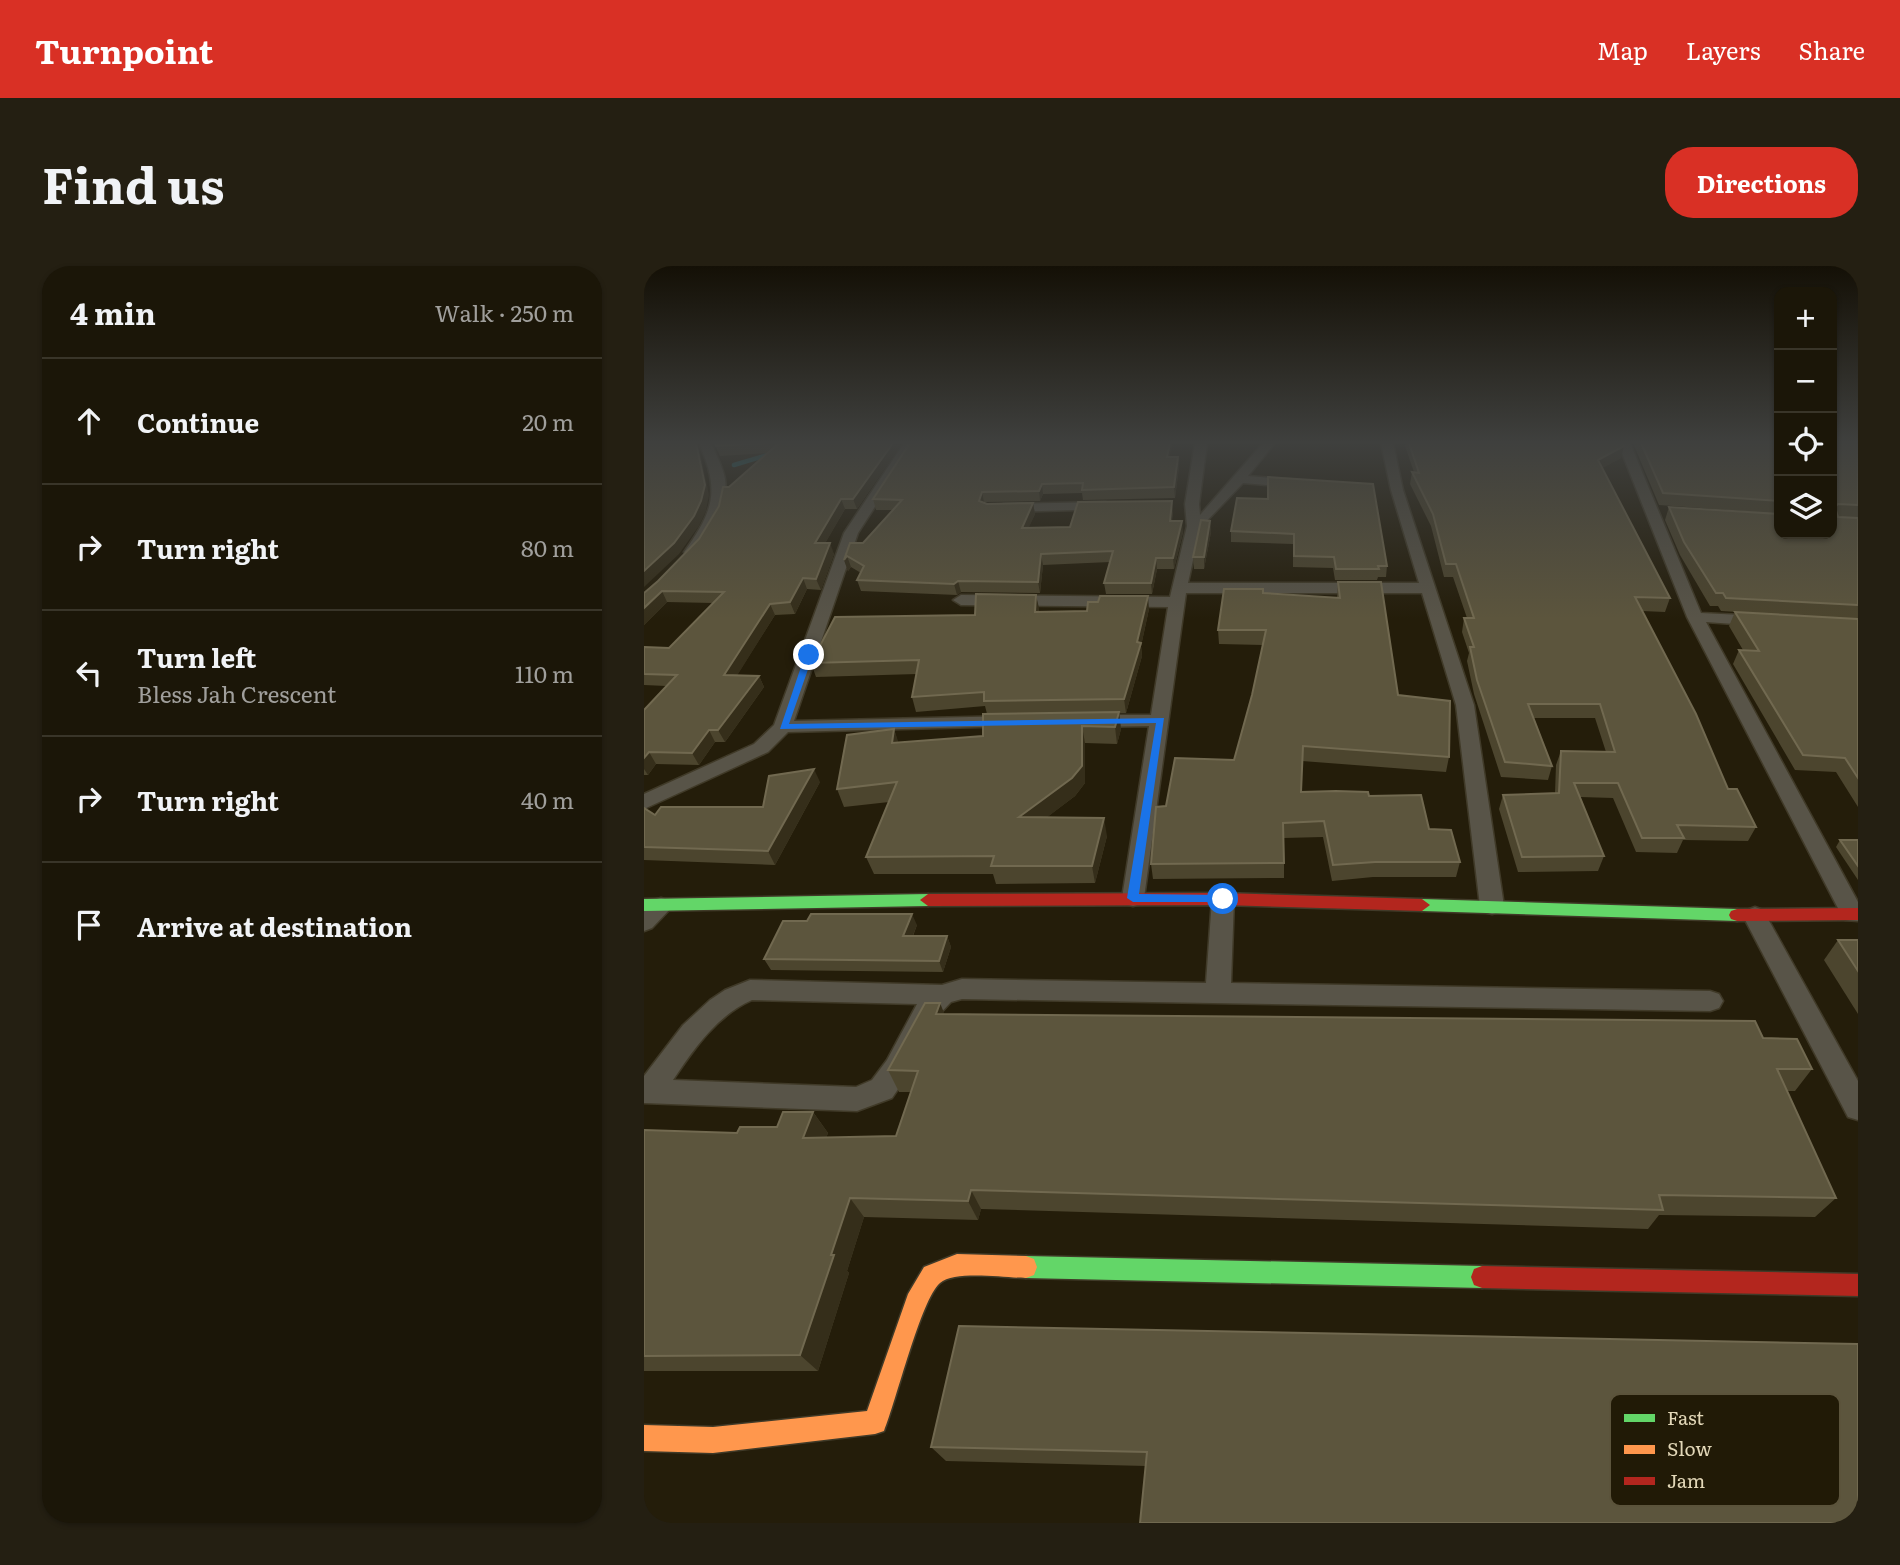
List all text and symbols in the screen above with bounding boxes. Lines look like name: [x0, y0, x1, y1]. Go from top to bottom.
text: Turnpoint: [35, 25, 213, 74]
text: Map: [1597, 32, 1648, 67]
text: Layers: [1686, 32, 1760, 67]
text: Share: [1798, 32, 1865, 67]
text: Find us: [42, 146, 225, 219]
button: Directions: [1665, 147, 1858, 218]
map controls: [1774, 287, 1837, 539]
button: +: [1774, 287, 1837, 350]
text: 4 min: [70, 290, 156, 334]
text: Walk · 250 m: [435, 295, 574, 329]
button: −: [1774, 350, 1837, 413]
icon: ahead: [70, 402, 108, 440]
text: Continue: [137, 402, 259, 441]
text: 20 m: [522, 404, 574, 438]
button: locate: [1774, 413, 1837, 476]
button: layers: [1774, 476, 1837, 539]
icon: right: [70, 528, 108, 566]
text: Turn right: [137, 528, 279, 567]
text: 80 m: [521, 530, 574, 564]
text: Turn left: [137, 637, 256, 676]
route end: [793, 639, 824, 670]
icon: left: [70, 654, 108, 692]
text: 110 m: [515, 656, 574, 690]
text: Bless Jah Crescent: [137, 676, 336, 710]
icon: right: [70, 780, 108, 818]
text: Turn right: [137, 780, 279, 819]
text: 40 m: [521, 782, 574, 816]
route start: [1207, 883, 1238, 914]
icon: arrive: [70, 906, 108, 944]
text: Arrive at destination: [137, 906, 412, 945]
legend: [1610, 1394, 1840, 1506]
text: Fast: [1667, 1403, 1704, 1431]
text: Slow: [1667, 1434, 1712, 1462]
text: Jam: [1667, 1466, 1705, 1494]

